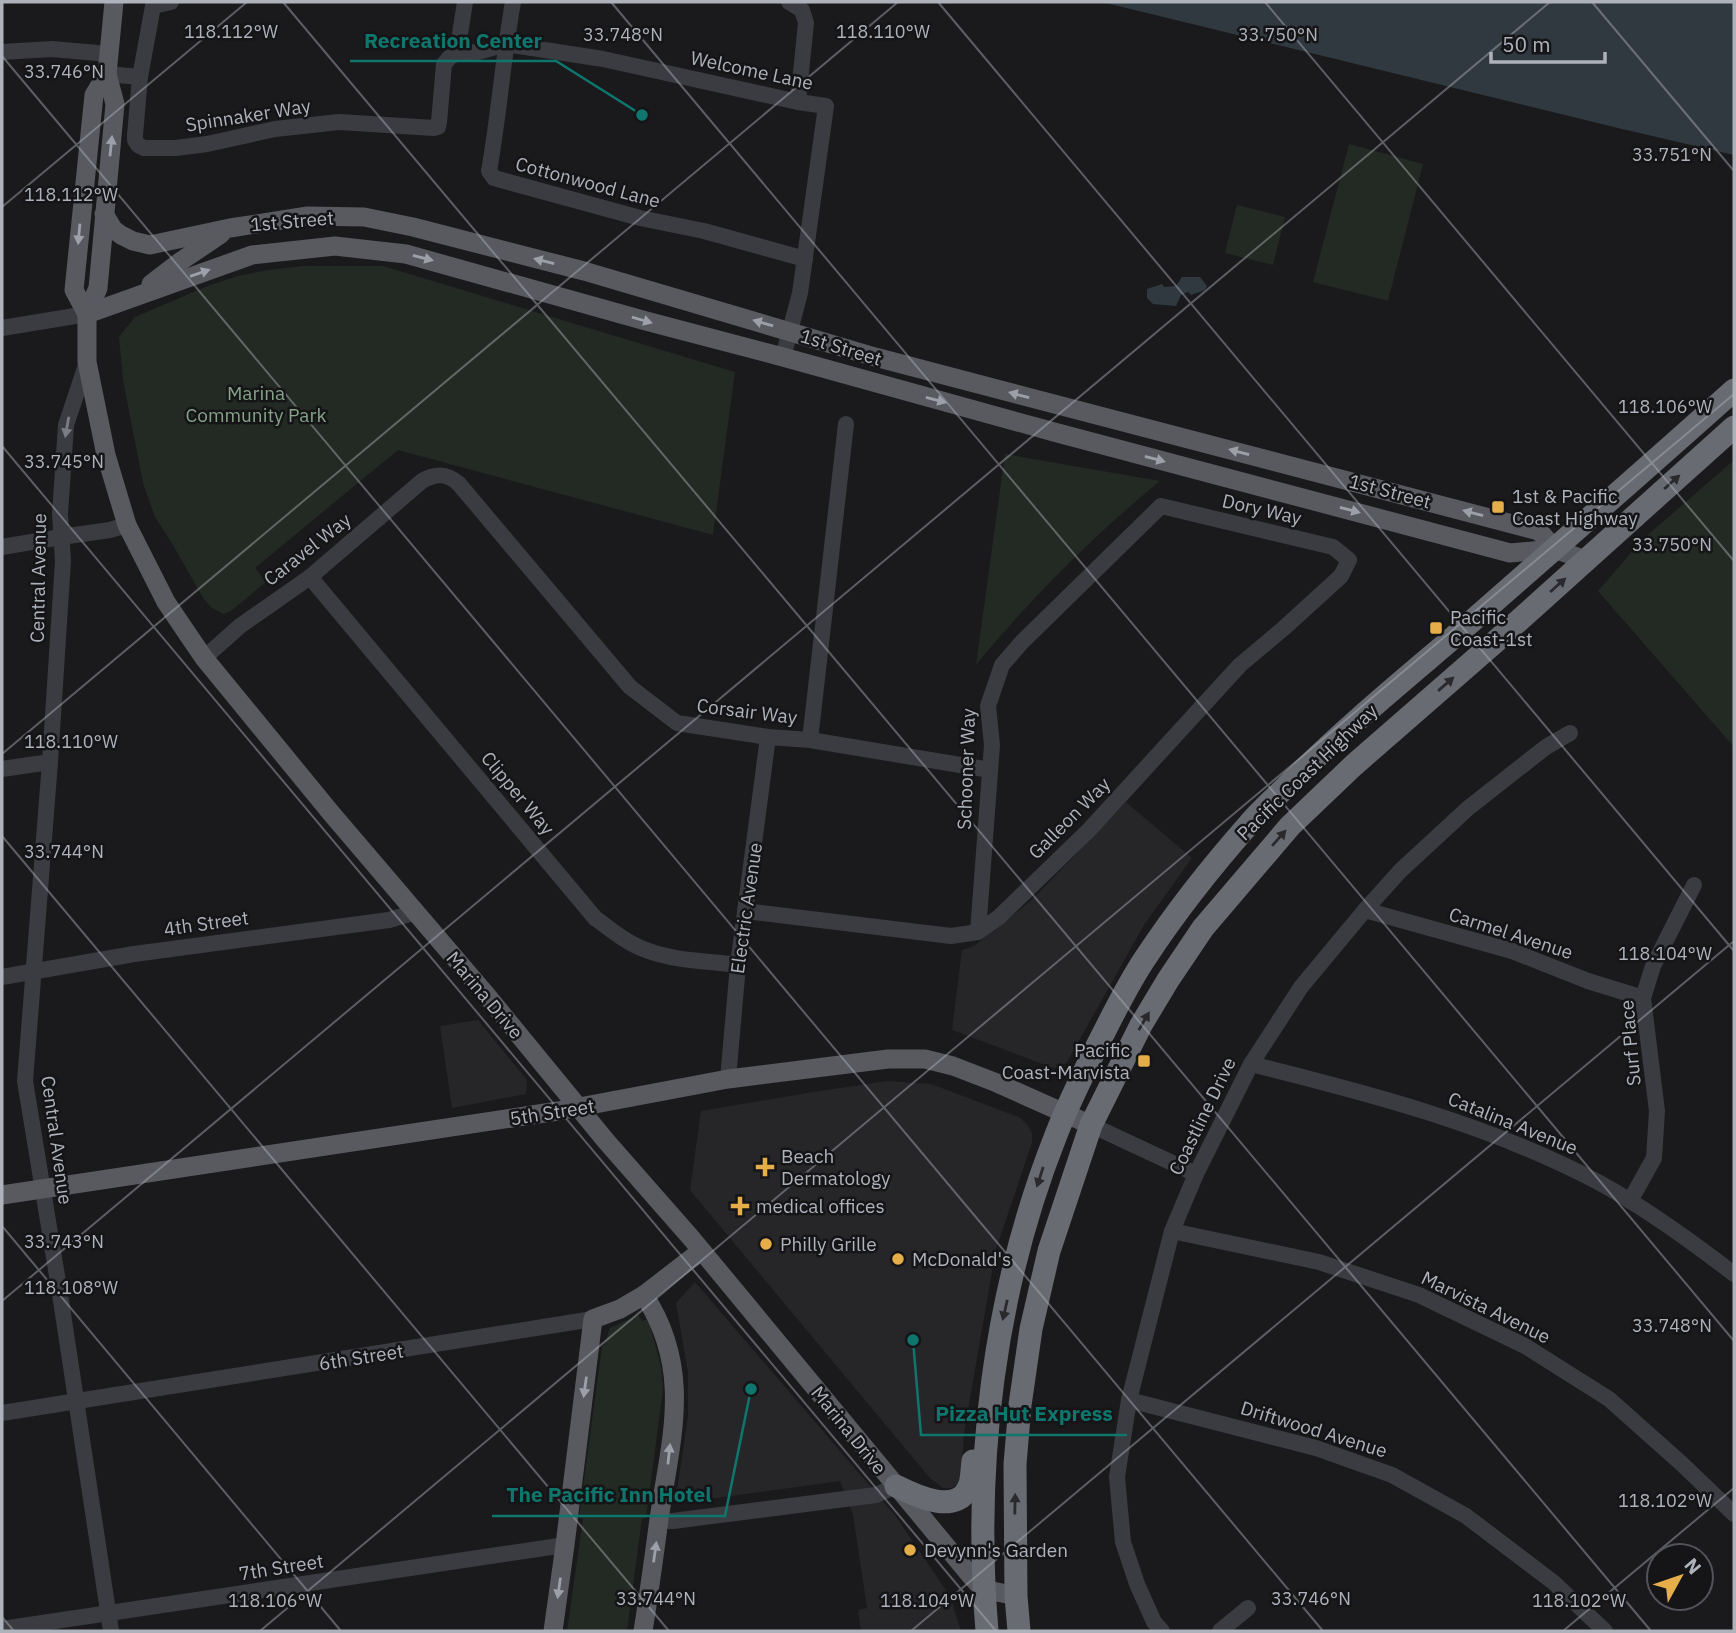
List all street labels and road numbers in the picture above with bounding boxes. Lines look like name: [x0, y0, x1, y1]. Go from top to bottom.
street label: Welcome Lane: [689, 45, 815, 95]
street label: Spinnaker Way: [184, 93, 313, 137]
street label: Cottonwood Lane: [513, 151, 663, 213]
street label: 1st Street: [249, 205, 335, 237]
street label: 1st Street: [797, 323, 885, 371]
street label: 1st Street: [1346, 469, 1434, 513]
street label: Dory Way: [1220, 488, 1305, 530]
street label: Caravel Way: [258, 507, 356, 591]
street label: Central Avenue: [25, 513, 51, 643]
street label: Corsair Way: [695, 693, 799, 729]
street label: Pacific Coast Highway: [1232, 698, 1383, 845]
street label: Schooner Way: [952, 707, 980, 830]
street label: Clipper Way: [476, 746, 560, 840]
street label: Galleon Way: [1023, 772, 1115, 864]
street label: Electric Avenue: [725, 841, 767, 975]
street label: Carmel Avenue: [1446, 902, 1576, 964]
street label: 4th Street: [162, 905, 250, 941]
street label: Marina Drive: [441, 946, 529, 1044]
street label: Surf Place: [1614, 999, 1646, 1087]
street label: Coastline Drive: [1163, 1053, 1241, 1179]
street label: Central Avenue: [36, 1074, 78, 1206]
street label: Catalina Avenue: [1445, 1086, 1581, 1160]
street label: 5th Street: [508, 1093, 596, 1131]
street label: Marvista Avenue: [1418, 1265, 1554, 1349]
street label: 6th Street: [317, 1338, 405, 1376]
street label: Marina Drive: [806, 1381, 892, 1479]
street label: Driftwood Avenue: [1238, 1395, 1390, 1463]
street label: 7th Street: [237, 1548, 325, 1586]

